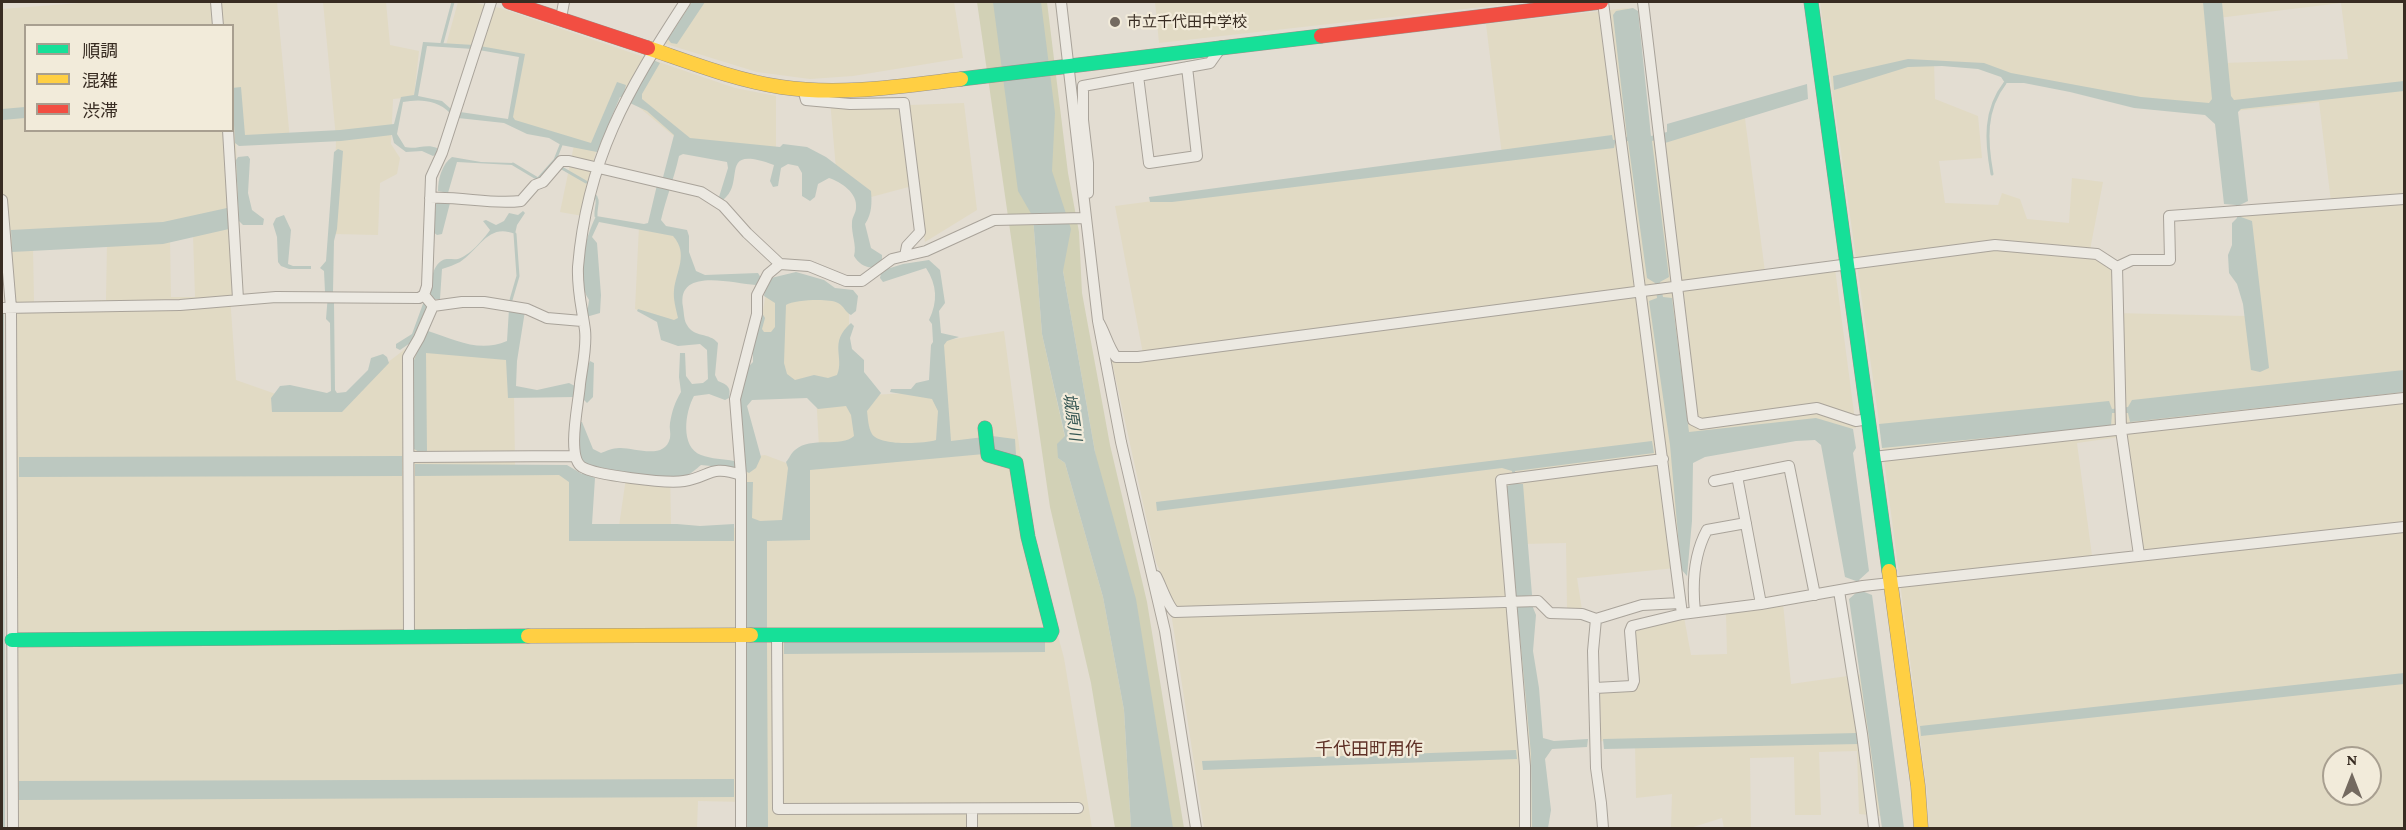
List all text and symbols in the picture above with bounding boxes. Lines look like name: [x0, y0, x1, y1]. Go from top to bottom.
place label: 市立千代田中学校: [1127, 13, 1247, 31]
marker: 市立千代田中学校: [1108, 15, 1122, 29]
legend: [24, 24, 234, 132]
text: 順調: [82, 41, 118, 61]
text: 混雑: [82, 71, 118, 91]
text: 渋滞: [82, 101, 118, 121]
water label: 城原川: [1059, 392, 1085, 442]
district label: 千代田町用作: [1315, 738, 1423, 760]
north arrow: [2322, 746, 2382, 806]
text: N: [2347, 751, 2357, 768]

